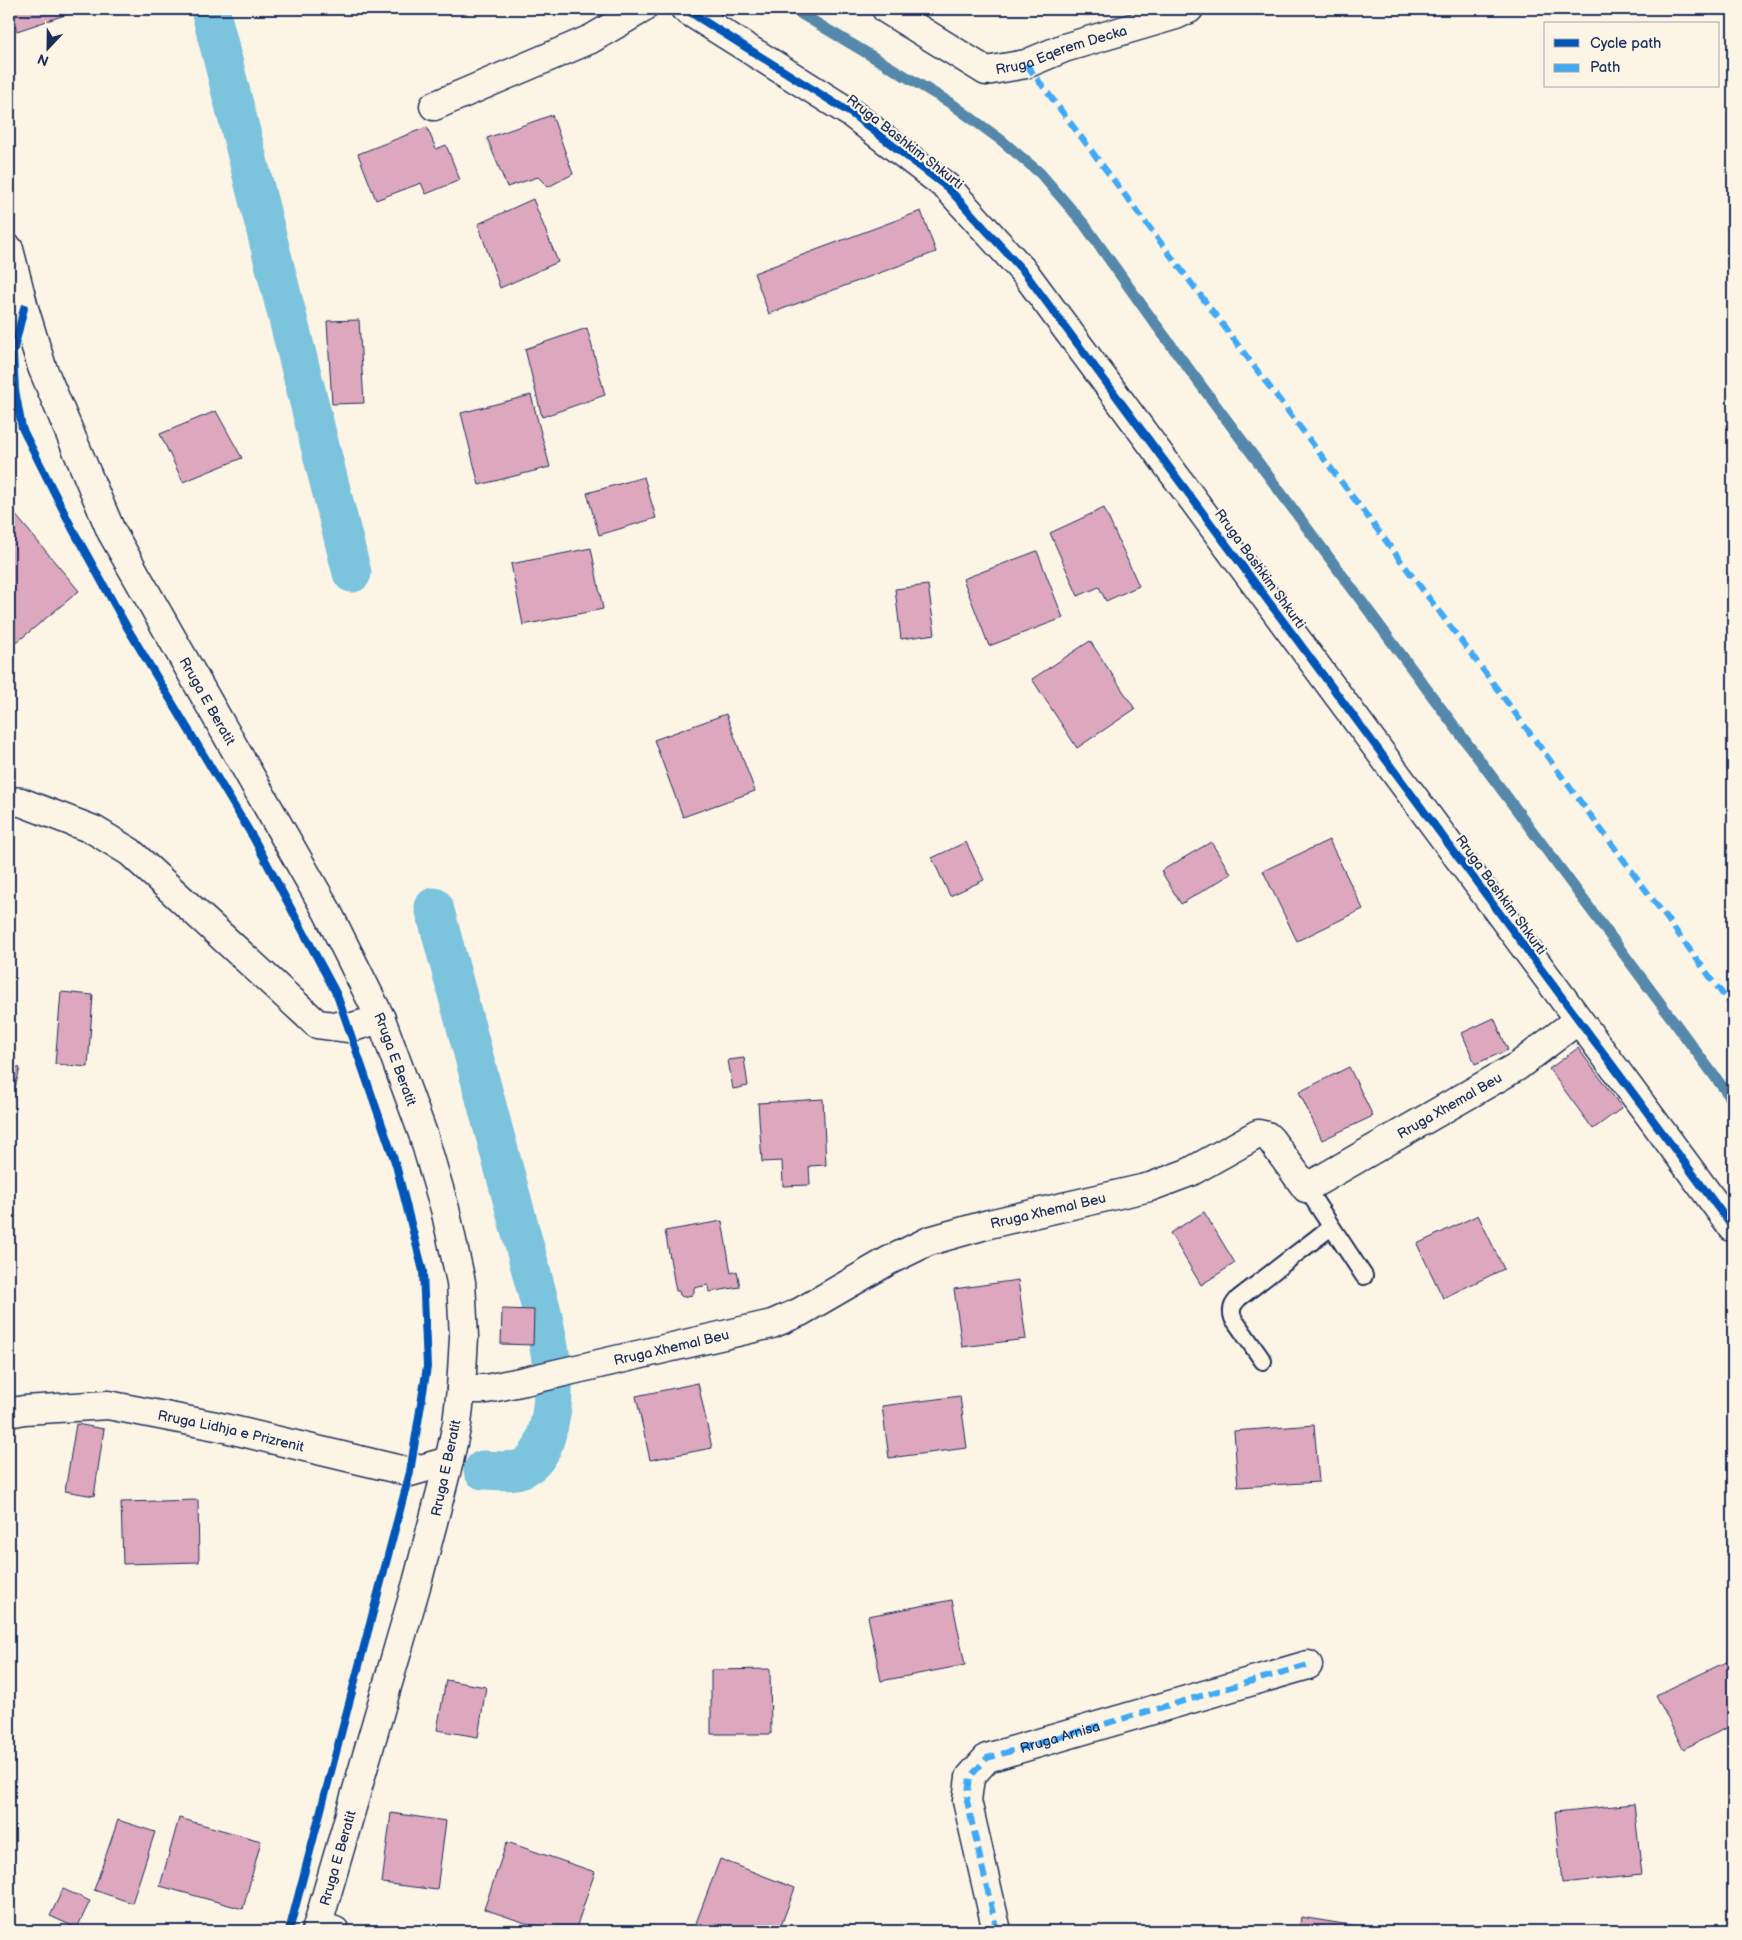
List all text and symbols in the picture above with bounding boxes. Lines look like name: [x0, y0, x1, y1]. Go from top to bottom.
street label: Rruga Eqerem Decka: [994, 21, 1129, 78]
north arrow: [22, 22, 72, 72]
legend: [1544, 22, 1720, 88]
text: Cycle path: [1590, 34, 1661, 53]
text: N: [35, 50, 51, 69]
text: Path: [1590, 58, 1620, 77]
street label: Rruga Bashkim Shkurti: [843, 91, 967, 193]
street label: Rruga Bashkim Shkurti: [1211, 506, 1309, 632]
street label: Rruga E Beratit: [176, 654, 240, 748]
street label: Rruga Bashkim Shkurti: [1452, 832, 1550, 958]
street label: Rruga E Beratit: [371, 1009, 421, 1109]
street label: Rruga Xhemal Beu: [1394, 1069, 1505, 1142]
street label: Rruga Xhemal Beu: [989, 1189, 1107, 1232]
street label: Rruga Xhemal Beu: [612, 1326, 731, 1369]
street label: Rruga Lidhja e Prizrenit: [156, 1406, 306, 1455]
street label: Rruga E Beratit: [427, 1418, 465, 1518]
street label: Rruga Arnisa: [1018, 1717, 1102, 1757]
street label: Rruga E Beratit: [316, 1808, 360, 1907]

